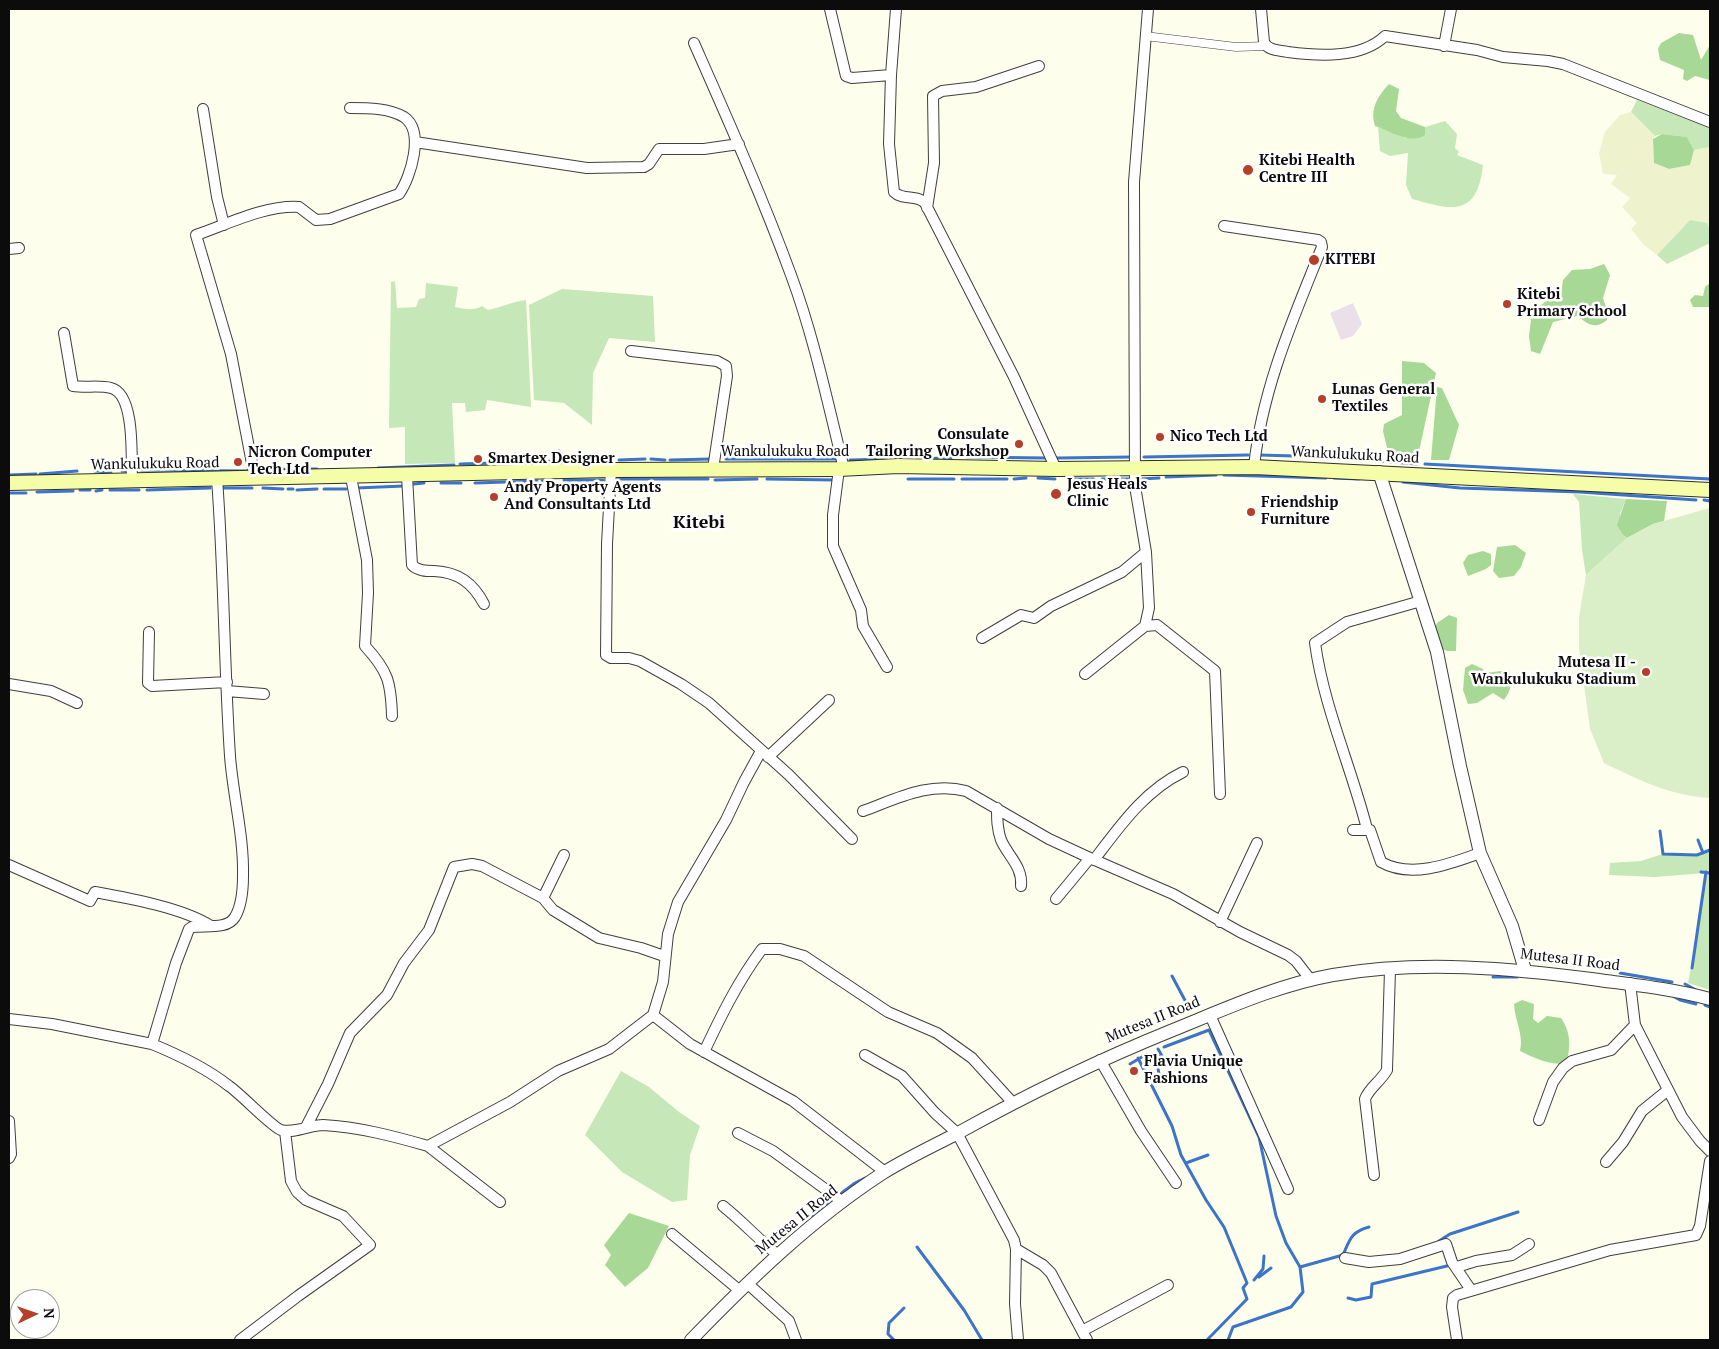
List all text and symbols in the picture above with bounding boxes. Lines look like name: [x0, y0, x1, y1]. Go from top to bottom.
place label: Kitebi Health Centre III: [1259, 152, 1355, 187]
marker: Kitebi Health Centre III: [1241, 163, 1255, 177]
place label: KITEBI: [1325, 251, 1376, 269]
marker: KITEBI: [1307, 253, 1321, 267]
place label: Kitebi Primary School: [1517, 286, 1627, 321]
marker: Kitebi Primary School: [1501, 298, 1513, 310]
place label: Lunas General Textiles: [1332, 381, 1435, 416]
marker: Lunas General Textiles: [1316, 393, 1328, 405]
place label: Consulate Tailoring Workshop: [866, 426, 1009, 461]
place label: Nico Tech Ltd: [1170, 428, 1268, 446]
marker: Nico Tech Ltd: [1154, 431, 1166, 443]
marker: Consulate Tailoring Workshop: [1013, 438, 1025, 450]
street label: Wankulukuku Road: [721, 443, 849, 461]
street label: Wankulukuku Road: [1290, 443, 1420, 467]
place label: Nicron Computer Tech Ltd: [248, 444, 372, 479]
place label: Smartex Designer: [488, 450, 615, 468]
marker: Smartex Designer: [472, 453, 484, 465]
street label: Wankulukuku Road: [90, 454, 220, 474]
marker: Nicron Computer Tech Ltd: [232, 456, 244, 468]
place label: Jesus Heals Clinic: [1067, 476, 1147, 511]
place label: Andy Property Agents And Consultants Ltd: [504, 479, 661, 514]
marker: Jesus Heals Clinic: [1049, 487, 1063, 501]
marker: Andy Property Agents And Consultants Ltd: [488, 491, 500, 503]
place label: Friendship Furniture: [1261, 494, 1338, 529]
marker: Friendship Furniture: [1245, 506, 1257, 518]
district label: Kitebi: [673, 512, 725, 534]
place label: Mutesa II - Wankulukuku Stadium: [1471, 654, 1636, 689]
marker: Mutesa II - Wankulukuku Stadium: [1640, 666, 1652, 678]
street label: Mutesa II Road: [1519, 945, 1621, 975]
street label: Mutesa II Road: [1103, 993, 1203, 1047]
place label: Flavia Unique Fashions: [1144, 1053, 1243, 1088]
marker: Flavia Unique Fashions: [1128, 1065, 1140, 1077]
street label: Mutesa II Road: [752, 1182, 842, 1258]
north arrow: [10, 1289, 60, 1339]
text: N: [40, 1307, 59, 1319]

